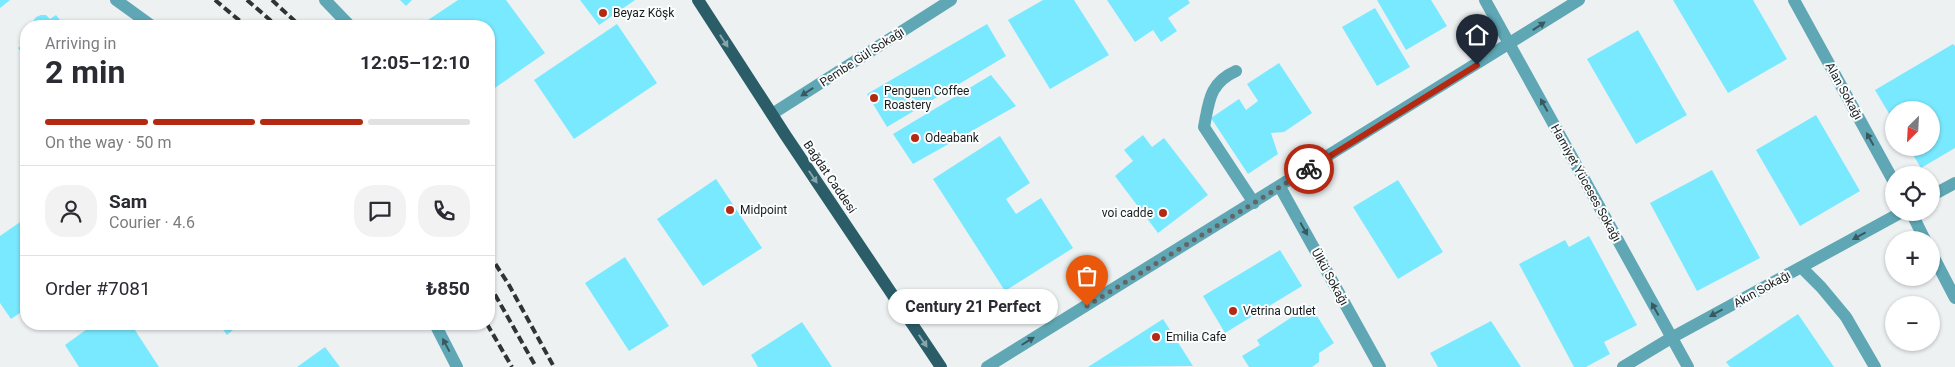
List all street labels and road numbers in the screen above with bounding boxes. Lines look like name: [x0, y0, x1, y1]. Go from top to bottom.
street label: Pembe Gül Sokağı: [817, 25, 907, 89]
street label: Alan Sokağı: [1823, 60, 1865, 122]
street label: Hamiyet Yüceses Sokağı: [1548, 122, 1624, 244]
street label: Bağdat Caddesi: [801, 138, 859, 216]
street label: Ülkü Sokağı: [1309, 246, 1352, 308]
street label: Akın Sokağı: [1731, 268, 1793, 310]

